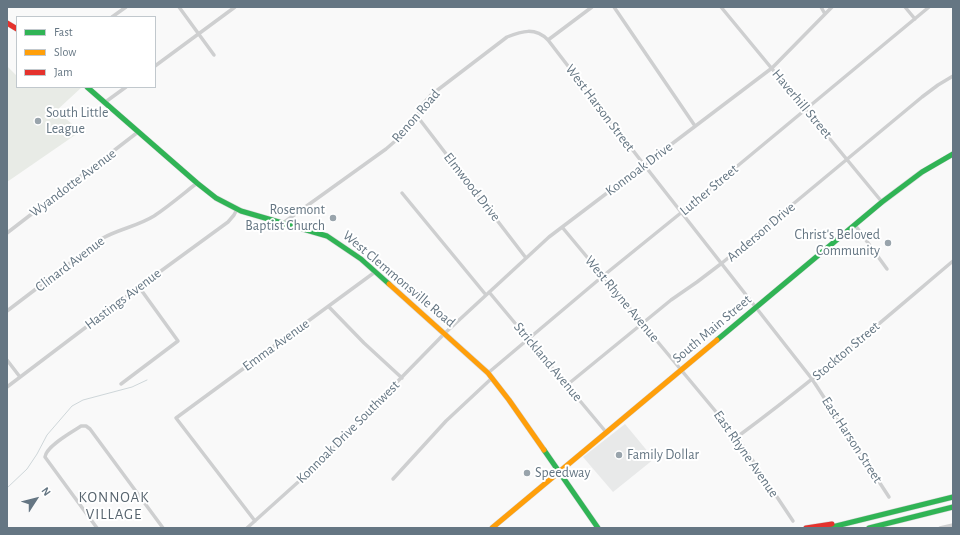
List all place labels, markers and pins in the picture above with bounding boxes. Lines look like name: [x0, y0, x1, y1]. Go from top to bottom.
place label: South Little League: [46, 105, 108, 138]
marker: South Little League: [33, 116, 43, 126]
place label: Rosemont Baptist Church: [245, 202, 325, 234]
marker: Rosemont Baptist Church: [328, 213, 338, 223]
place label: Christ's Beloved Community: [795, 227, 880, 260]
marker: Christ's Beloved Community: [883, 238, 893, 248]
place label: Family Dollar: [627, 447, 699, 463]
marker: Family Dollar: [614, 450, 624, 460]
place label: Speedway: [535, 465, 590, 481]
marker: Speedway: [522, 468, 532, 478]

